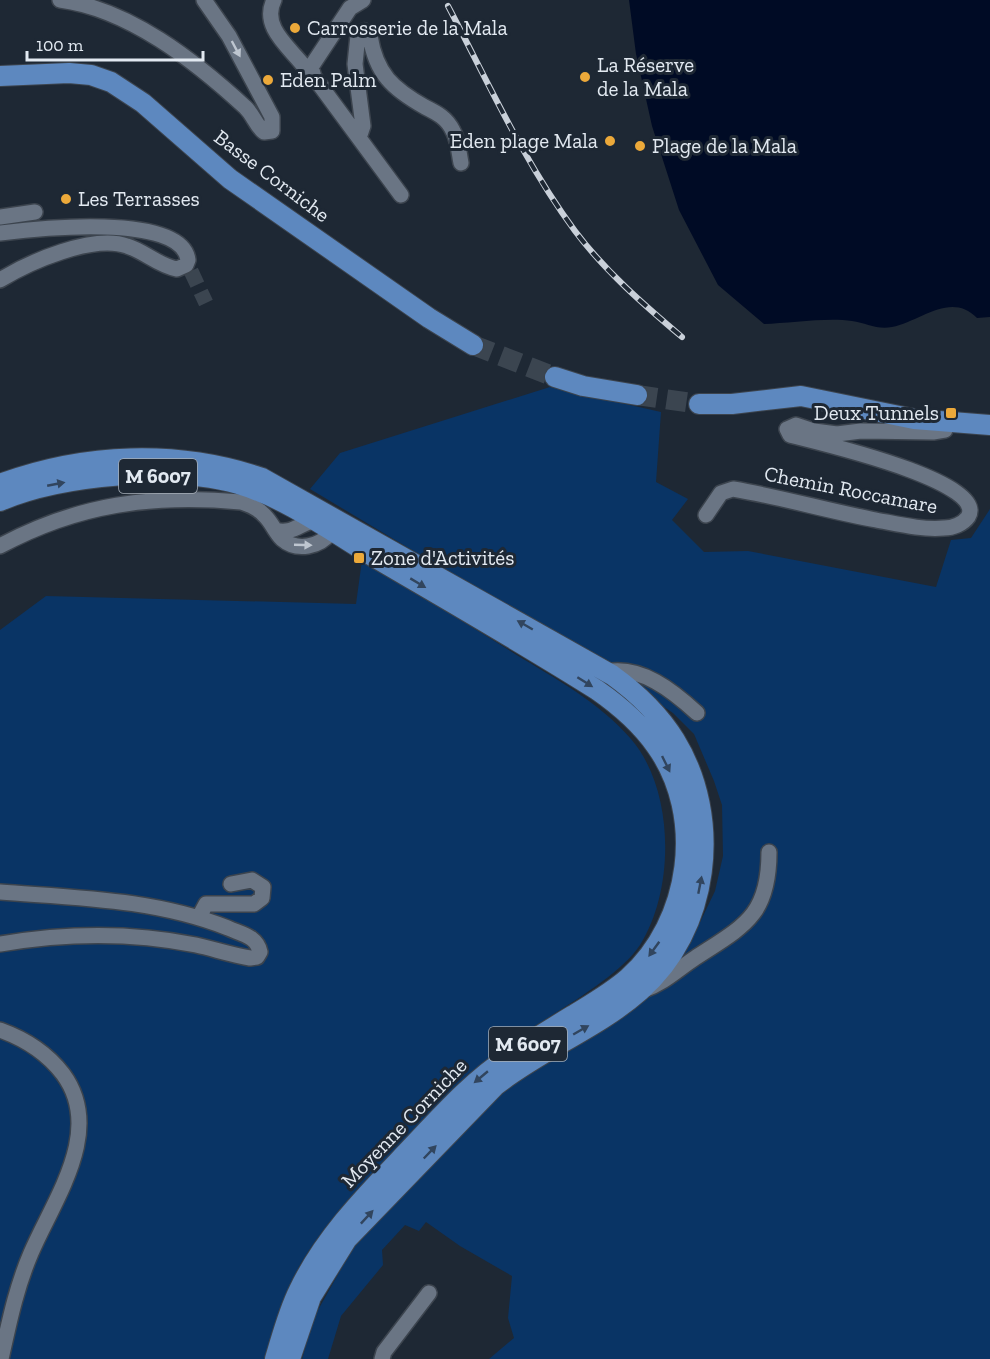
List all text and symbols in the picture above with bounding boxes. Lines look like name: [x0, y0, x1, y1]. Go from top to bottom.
place label: Carrosserie de la Mala: [307, 15, 508, 40]
marker: Carrosserie de la Mala: [288, 21, 302, 35]
scale bar: [27, 24, 202, 62]
text: 100 m: [36, 34, 84, 56]
one-way arrow: [231, 41, 241, 58]
place label: La Réserve de la Mala: [597, 52, 694, 101]
place label: Eden Palm: [280, 67, 376, 92]
marker: La Réserve de la Mala: [578, 70, 592, 84]
marker: Eden Palm: [261, 73, 275, 87]
street label: Basse Corniche: [210, 124, 335, 227]
place label: Eden plage Mala: [450, 128, 598, 153]
place label: Plage de la Mala: [652, 133, 797, 158]
marker: Eden plage Mala: [603, 134, 617, 148]
marker: Plage de la Mala: [633, 139, 647, 153]
place label: Les Terrasses: [78, 186, 200, 211]
marker: Les Terrasses: [59, 192, 73, 206]
place label: Deux Tunnels: [814, 400, 939, 425]
marker: Deux Tunnels: [944, 406, 958, 420]
road number: M 6007: [119, 459, 197, 493]
street label: Chemin Roccamare: [762, 460, 940, 519]
one-way arrow: [47, 479, 66, 488]
one-way arrow: [293, 540, 312, 549]
place label: Zone d'Activités: [371, 545, 514, 570]
marker: Zone d'Activités: [352, 551, 366, 565]
one-way arrow: [410, 577, 426, 588]
one-way arrow: [516, 620, 533, 630]
one-way arrow: [577, 677, 593, 688]
one-way arrow: [661, 756, 670, 773]
one-way arrow: [696, 875, 705, 894]
one-way arrow: [648, 941, 660, 957]
one-way arrow: [573, 1025, 589, 1036]
road number: M 6007: [489, 1027, 567, 1061]
street label: Moyenne Corniche: [336, 1053, 472, 1192]
one-way arrow: [473, 1071, 489, 1084]
one-way arrow: [422, 1145, 436, 1159]
one-way arrow: [360, 1210, 374, 1225]

